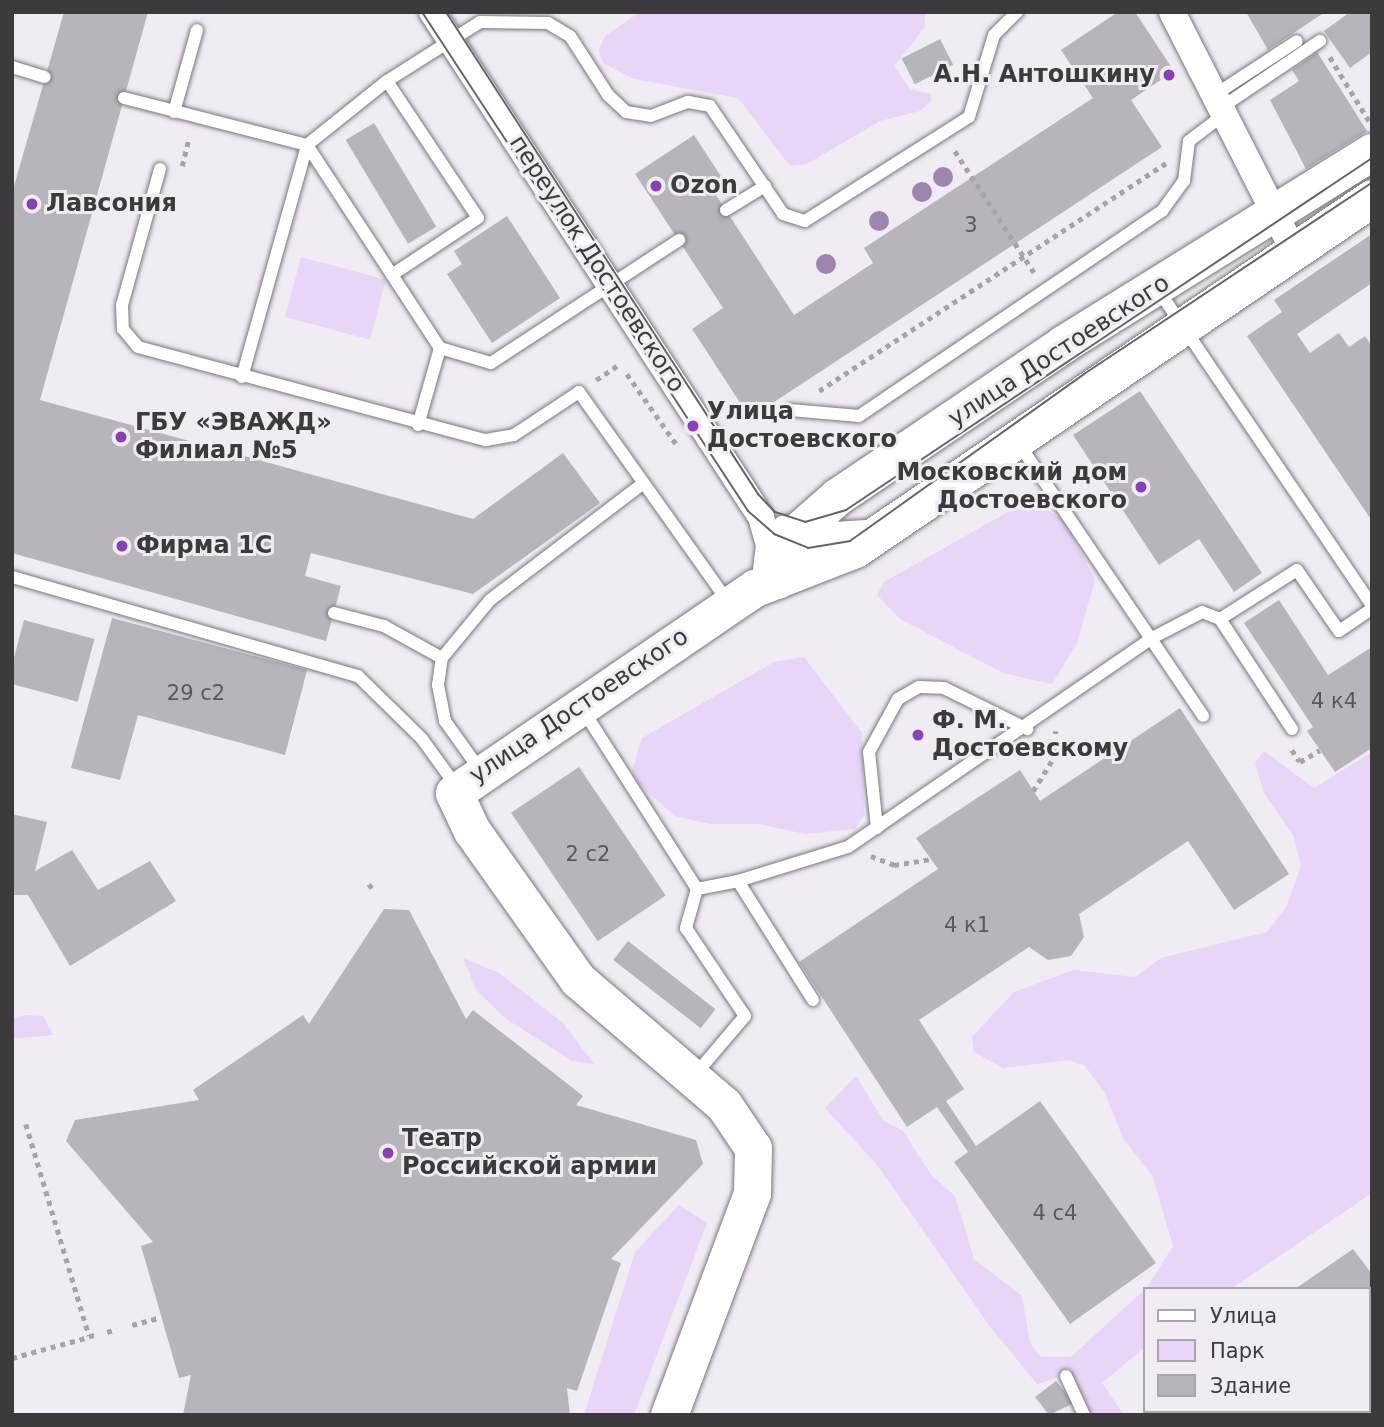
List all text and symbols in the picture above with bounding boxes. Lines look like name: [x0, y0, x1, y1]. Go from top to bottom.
place label: А.Н. Антошкину: [933, 61, 1155, 89]
marker: А.Н. Антошкину: [1161, 67, 1177, 83]
street label: переулок Достоевского: [503, 130, 691, 398]
place label: Ozon: [670, 172, 738, 200]
marker: Ozon: [648, 178, 664, 194]
place label: Лавсония: [46, 190, 177, 218]
marker: Лавсония: [24, 196, 40, 212]
house number: 3: [964, 212, 978, 238]
street label: улица Достоевского: [943, 269, 1175, 433]
place label: Улица Достоевского: [707, 398, 897, 454]
place label: ГБУ «ЭВАЖД» Филиал №5: [135, 409, 332, 465]
marker: Улица Достоевского: [685, 418, 701, 434]
marker: ГБУ «ЭВАЖД» Филиал №5: [113, 429, 129, 445]
place label: Московский дом Достоевского: [896, 459, 1127, 515]
marker: Московский дом Достоевского: [1133, 479, 1149, 495]
place label: Фирма 1С: [136, 532, 272, 560]
marker: Фирма 1С: [114, 538, 130, 554]
street label: улица Достоевского: [464, 622, 694, 790]
house number: 29 c2: [167, 680, 225, 706]
house number: 4 к4: [1311, 688, 1357, 714]
place label: Ф. М. Достоевскому: [932, 707, 1128, 763]
marker: Ф. М. Достоевскому: [910, 727, 926, 743]
house number: 2 с2: [566, 841, 610, 867]
house number: 4 к1: [944, 912, 990, 938]
place label: Театр Российской армии: [402, 1125, 657, 1181]
marker: Театр Российской армии: [380, 1145, 396, 1161]
house number: 4 с4: [1033, 1200, 1077, 1226]
legend: [1142, 1287, 1370, 1413]
text: Улица: [1210, 1304, 1277, 1328]
text: Парк: [1210, 1339, 1265, 1363]
text: Здание: [1210, 1374, 1291, 1398]

